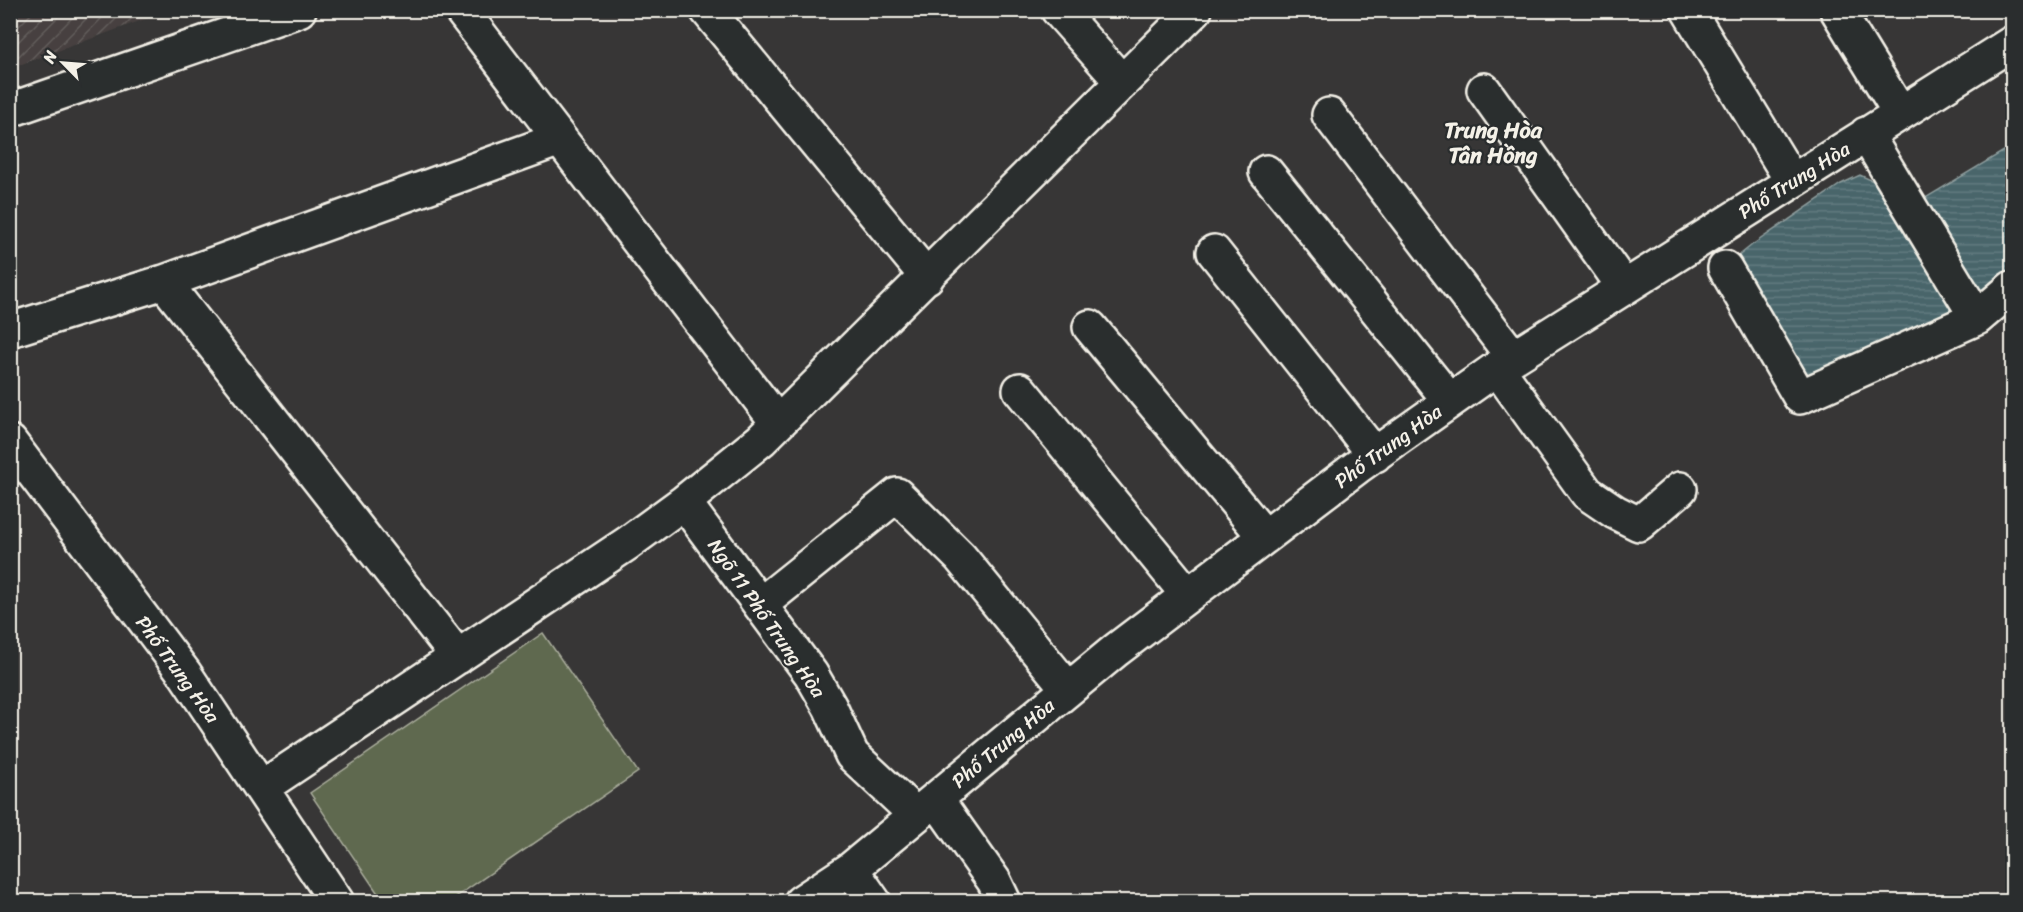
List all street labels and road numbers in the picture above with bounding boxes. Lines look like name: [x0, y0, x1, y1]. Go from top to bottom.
street label: Phố Trung Hòa: [1731, 132, 1858, 229]
street label: Phố Trung Hòa: [1327, 394, 1451, 498]
street label: Ngõ 11 Phố Trung Hòa: [698, 531, 835, 706]
street label: Phố Trung Hòa: [126, 608, 230, 732]
street label: Phố Trung Hòa: [944, 689, 1064, 798]

